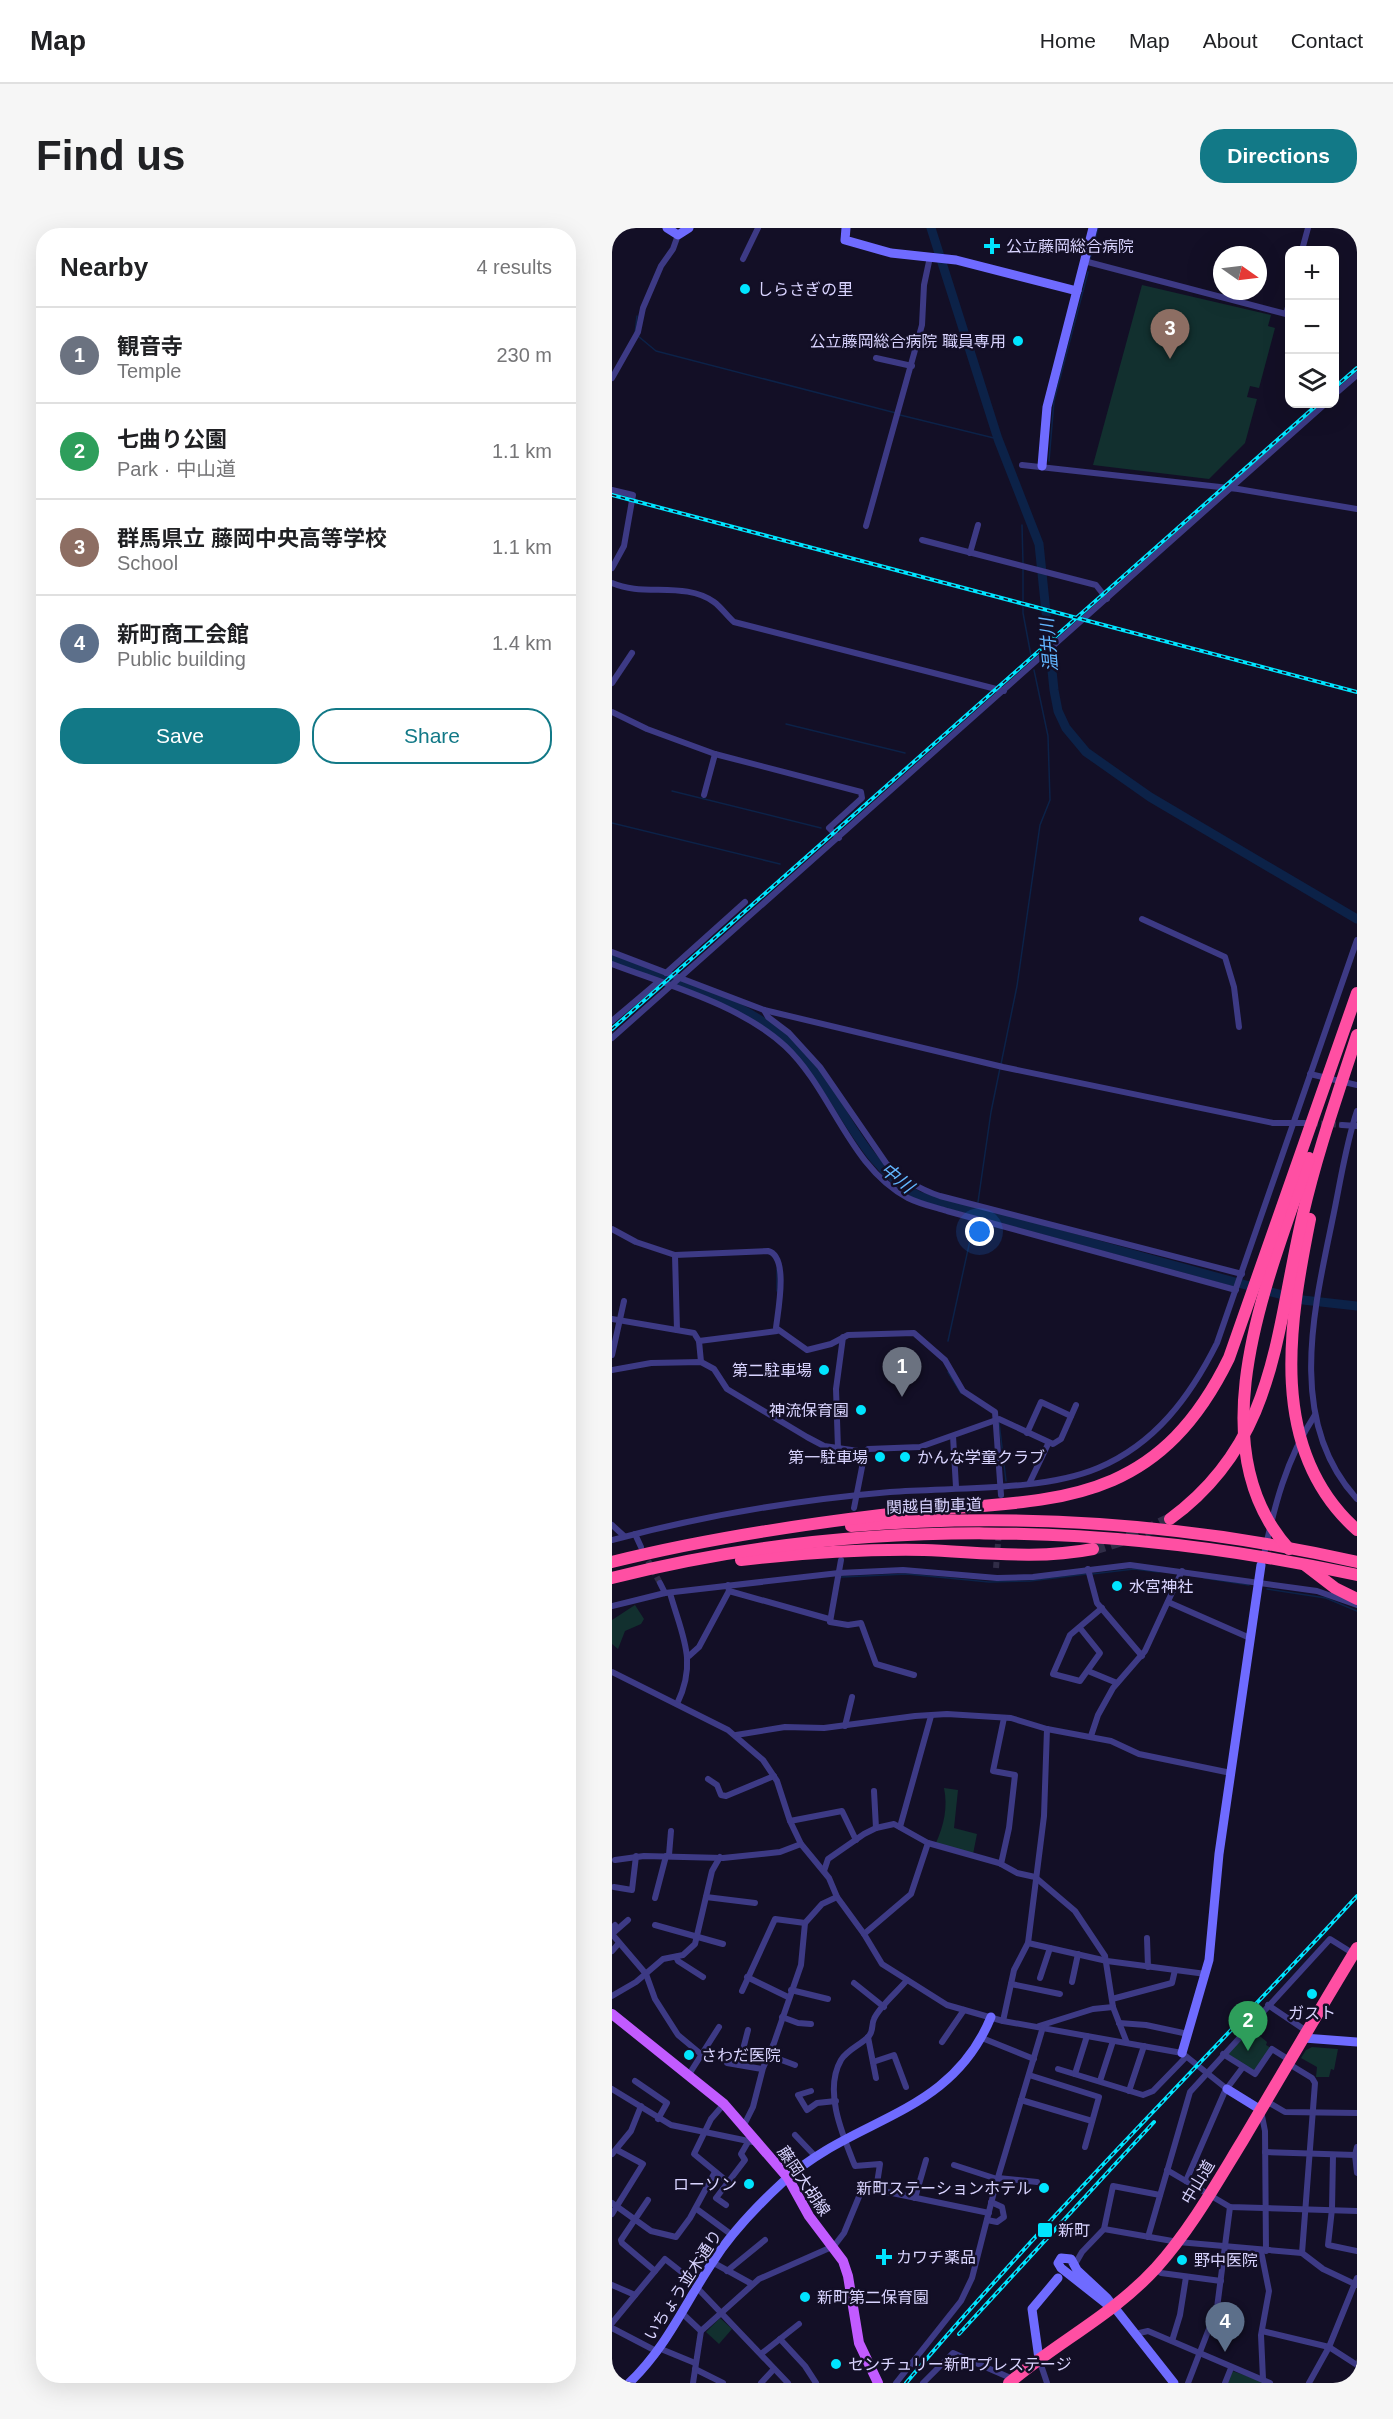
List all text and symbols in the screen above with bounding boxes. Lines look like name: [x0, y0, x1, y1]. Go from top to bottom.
text: Map: [30, 25, 86, 56]
text: Home: [1040, 29, 1096, 52]
text: Map: [1129, 29, 1170, 52]
text: About: [1203, 29, 1258, 52]
text: Contact: [1291, 29, 1363, 52]
button: Directions: [1200, 129, 1357, 183]
text: Find us: [36, 132, 185, 179]
marker: 公立藤岡総合病院: [983, 237, 1001, 255]
place label: 公立藤岡総合病院: [1006, 238, 1134, 255]
north arrow: [1213, 246, 1267, 300]
map controls: [1285, 246, 1339, 408]
button: +: [1285, 246, 1339, 300]
text: Nearby: [60, 252, 148, 282]
text: 4 results: [476, 256, 552, 278]
place label: しらさぎの里: [757, 281, 853, 298]
marker: しらさぎの里: [738, 282, 752, 296]
button: −: [1285, 300, 1339, 354]
pin: 3: [1150, 310, 1190, 359]
place label: 公立藤岡総合病院 職員専用: [810, 333, 1006, 350]
text: 観音寺: [117, 334, 183, 359]
marker: 公立藤岡総合病院 職員専用: [1011, 334, 1025, 348]
text: 1: [74, 344, 85, 366]
text: 230 m: [496, 344, 552, 366]
button: layers: [1285, 354, 1339, 408]
text: Temple: [117, 360, 181, 382]
text: 七曲り公園: [117, 427, 227, 452]
text: 2: [74, 440, 85, 462]
text: 1.1 km: [492, 440, 552, 462]
text: Park · 中山道: [117, 458, 236, 480]
text: 群馬県立 藤岡中央高等学校: [117, 526, 387, 551]
text: 3: [74, 536, 85, 558]
text: 1.1 km: [492, 536, 552, 558]
text: School: [117, 552, 178, 574]
water label: 温井川: [1037, 615, 1061, 673]
text: 新町商工会館: [117, 622, 249, 647]
text: 4: [74, 632, 85, 654]
text: 1.4 km: [492, 632, 552, 654]
text: Public building: [117, 648, 246, 670]
button: Save: [60, 708, 300, 764]
button: Share: [312, 708, 552, 764]
water label: 中川: [877, 1159, 919, 1198]
your location: [965, 1217, 994, 1246]
pin: 1: [882, 1348, 922, 1397]
place label: 第二駐車場: [732, 1362, 812, 1379]
marker: 第二駐車場: [817, 1363, 831, 1377]
place label: 神流保育園: [769, 1402, 849, 1419]
marker: 神流保育園: [854, 1403, 868, 1417]
place label: 第一駐車場: [788, 1449, 868, 1466]
place label: かんな学童クラブ: [917, 1449, 1045, 1466]
marker: 第一駐車場: [873, 1450, 887, 1464]
marker: かんな学童クラブ: [898, 1450, 912, 1464]
street label: 関越自動車道: [886, 1496, 982, 1516]
place label: 水宮神社: [1129, 1578, 1193, 1595]
marker: 水宮神社: [1110, 1579, 1124, 1593]
marker: ガスト: [1305, 1987, 1319, 2001]
pin: 2: [1228, 2002, 1268, 2051]
place label: ガスト: [1288, 2005, 1336, 2022]
place label: さわだ医院: [701, 2047, 781, 2064]
marker: さわだ医院: [682, 2048, 696, 2062]
street label: 藤岡大胡線: [775, 2143, 833, 2219]
street label: 中山道: [1178, 2157, 1218, 2207]
place label: ローソン: [673, 2176, 737, 2193]
marker: ローソン: [742, 2177, 756, 2191]
place label: 新町ステーションホテル: [856, 2180, 1032, 2197]
marker: 新町ステーションホテル: [1037, 2181, 1051, 2195]
marker: 新町: [1036, 2221, 1054, 2239]
place label: 新町: [1058, 2222, 1090, 2239]
street label: いちょう並木通り: [641, 2227, 725, 2343]
place label: カワチ薬品: [896, 2249, 976, 2266]
marker: カワチ薬品: [877, 2250, 891, 2264]
place label: 野中医院: [1194, 2252, 1258, 2269]
marker: 野中医院: [1175, 2253, 1189, 2267]
place label: 新町第二保育園: [817, 2289, 929, 2306]
marker: 新町第二保育園: [798, 2290, 812, 2304]
pin: 4: [1206, 2302, 1244, 2352]
place label: センチュリー新町プレステージ: [848, 2356, 1072, 2373]
marker: センチュリー新町プレステージ: [829, 2357, 843, 2371]

